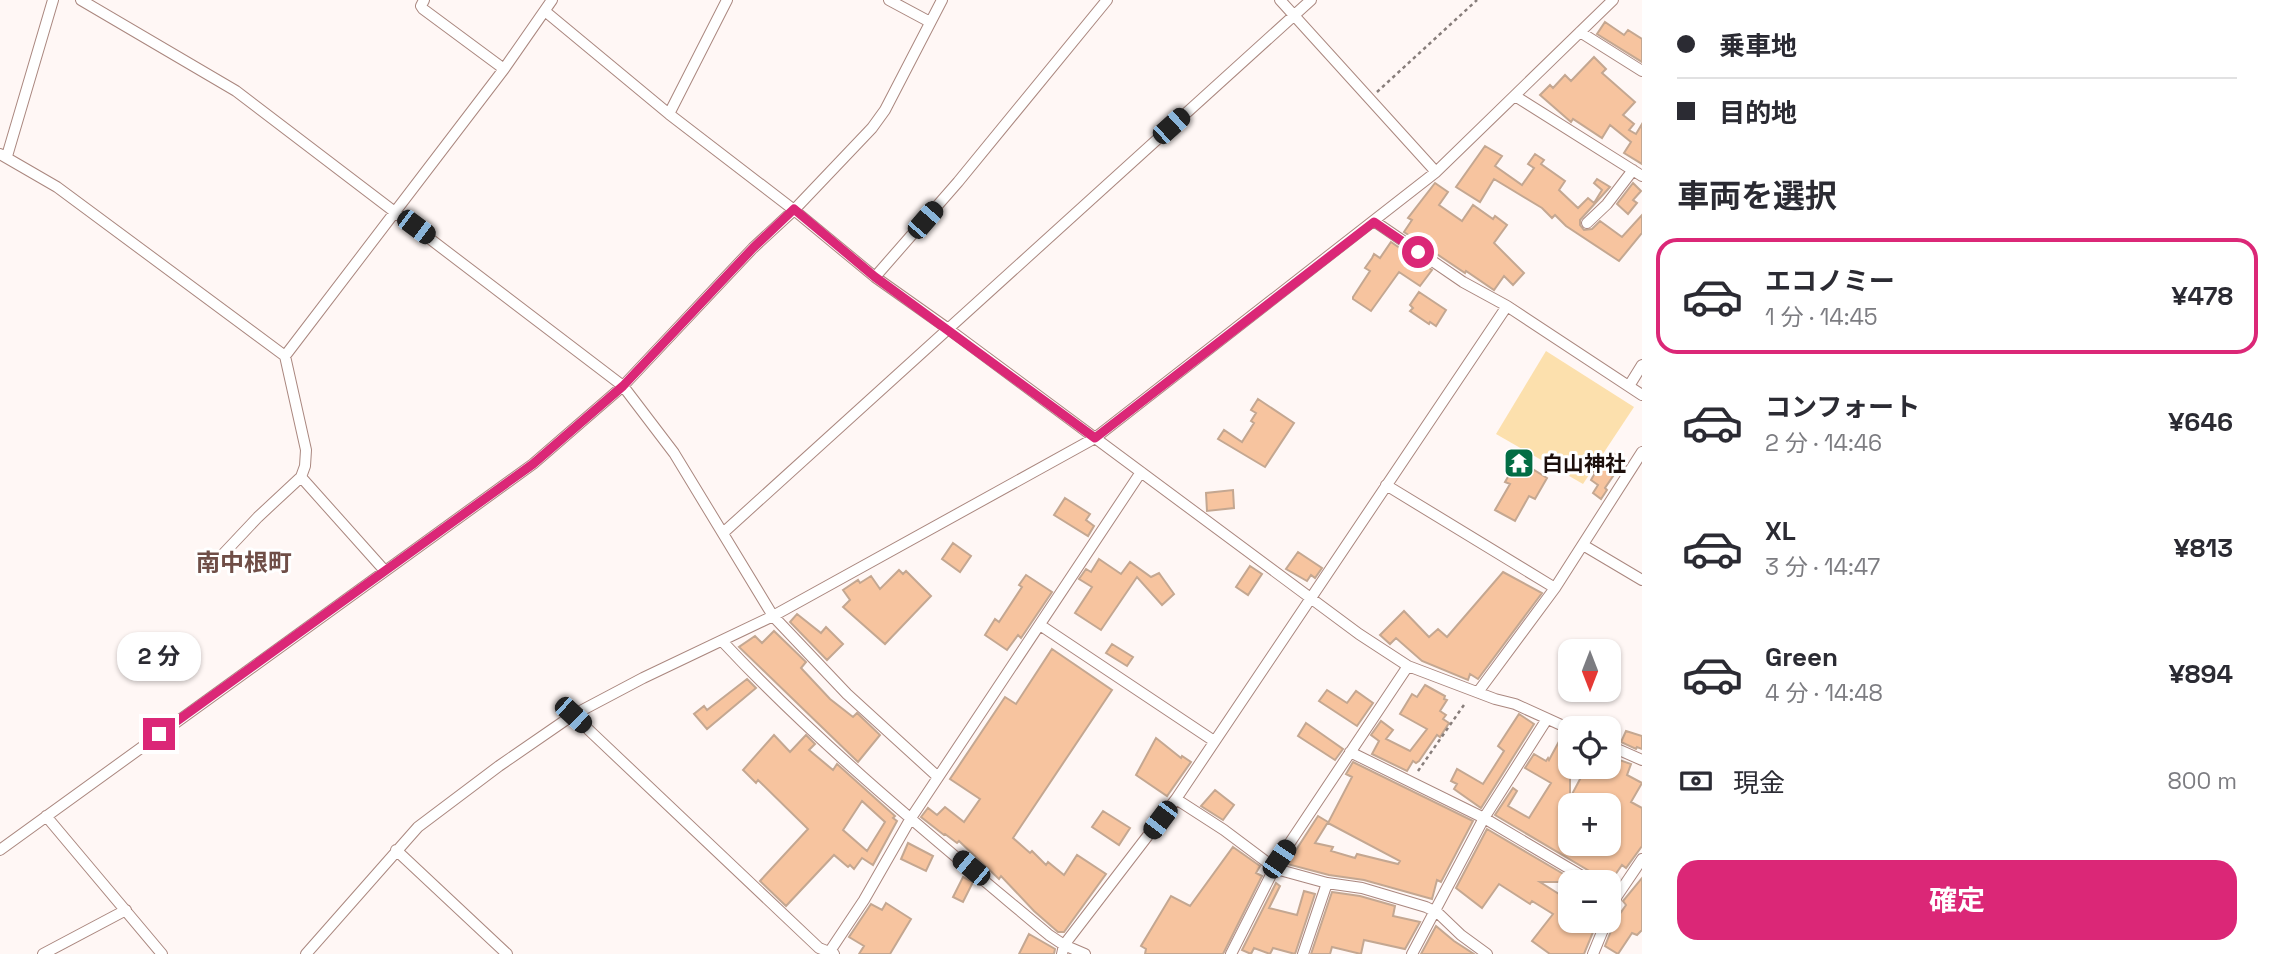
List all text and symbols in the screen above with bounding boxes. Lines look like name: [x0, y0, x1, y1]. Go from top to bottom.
text: 乗車地: [1719, 29, 1797, 63]
text: 目的地: [1719, 96, 1797, 130]
car: [1149, 104, 1194, 148]
text: 車両を選択: [1677, 176, 1837, 216]
car: [904, 197, 947, 243]
car: [393, 206, 440, 248]
route start: [1402, 236, 1434, 268]
text: エコノミー: [1765, 264, 1895, 298]
icon: car: [1681, 265, 1744, 328]
text: ¥478: [2171, 279, 2233, 313]
text: 1 分 · 14:45: [1765, 302, 1878, 332]
text: コンフォート: [1765, 390, 1920, 424]
icon: car: [1681, 391, 1744, 454]
text: ¥646: [2168, 405, 2233, 439]
text: 2 分 · 14:46: [1765, 428, 1882, 458]
temple icon: 白山神社: [1502, 446, 1536, 480]
place label: 白山神社: [1542, 450, 1626, 477]
text: XL: [1765, 514, 1796, 548]
icon: car: [1681, 517, 1744, 580]
text: ¥813: [2174, 531, 2233, 565]
district label: 南中根町: [196, 547, 292, 578]
text: 3 分 · 14:47: [1765, 552, 1880, 582]
callout: 2 分: [117, 632, 201, 682]
north arrow: [1558, 639, 1620, 702]
map controls: [1558, 639, 1621, 933]
text: Green: [1765, 640, 1838, 674]
text: 2 分: [138, 641, 180, 671]
icon: car: [1681, 643, 1744, 706]
text: ¥894: [2169, 657, 2233, 691]
text: 4 分 · 14:48: [1765, 678, 1883, 708]
car: [551, 693, 596, 737]
button: locate: [1558, 716, 1621, 779]
route end: [143, 718, 175, 750]
icon: cash: [1677, 762, 1715, 800]
text: 現金: [1733, 766, 1785, 800]
text: 800 m: [2167, 766, 2237, 796]
button: +: [1558, 793, 1621, 856]
car: [1139, 797, 1182, 843]
car: [1259, 836, 1300, 882]
car: [949, 846, 994, 890]
button: 確定: [1677, 860, 2237, 940]
button: −: [1558, 870, 1621, 933]

